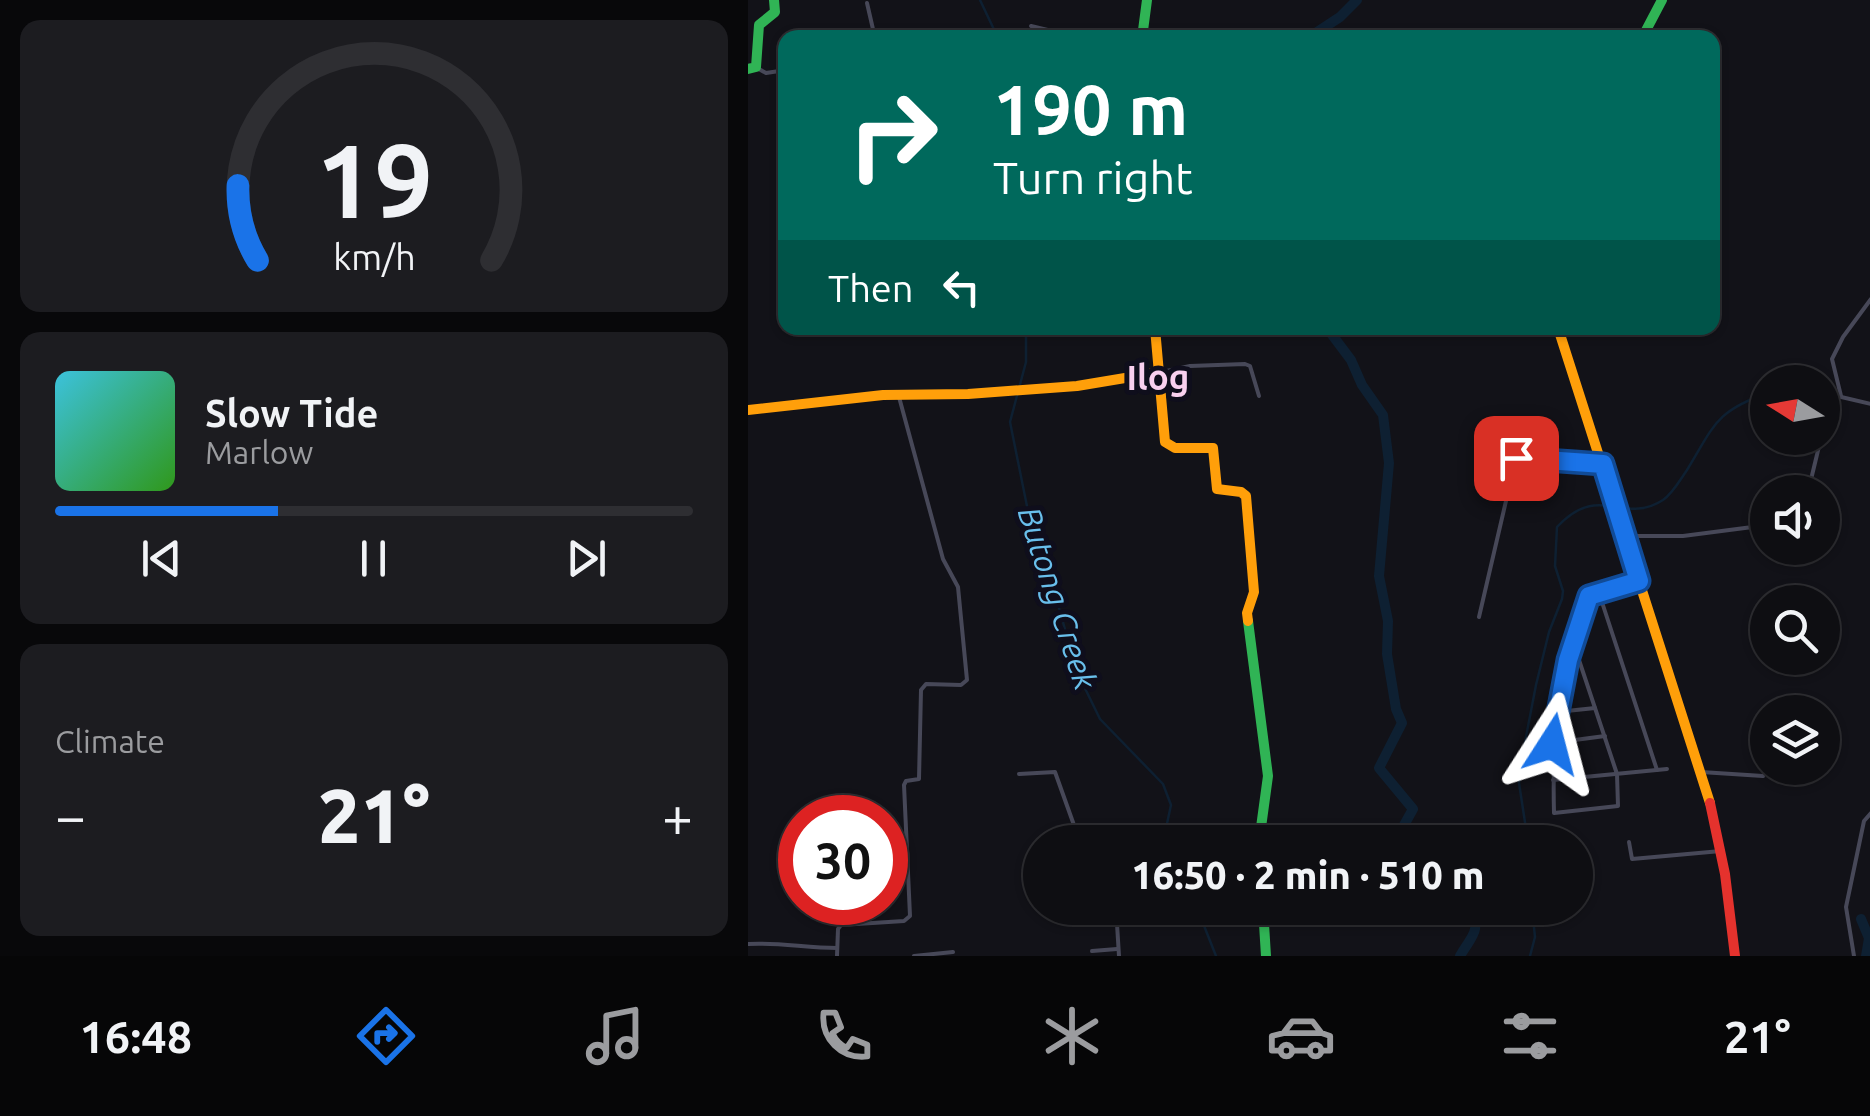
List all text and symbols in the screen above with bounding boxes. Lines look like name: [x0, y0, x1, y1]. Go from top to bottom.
icon: right: [828, 70, 958, 200]
text: 190 m: [993, 70, 1188, 148]
text: 19: [315, 121, 433, 238]
text: Turn right: [993, 152, 1193, 203]
text: km/h: [333, 237, 415, 277]
icon: left: [934, 260, 989, 315]
text: Then: [828, 267, 914, 309]
district label: Ilog: [1127, 357, 1189, 397]
north arrow: [1750, 365, 1840, 455]
map controls: [1750, 365, 1840, 785]
text: Slow Tide: [205, 392, 378, 434]
pin: [1474, 416, 1559, 501]
icon: arrive: [1489, 431, 1544, 486]
text: Marlow: [205, 434, 313, 470]
button: sound: [1750, 475, 1840, 565]
water label: Butong Creek: [1011, 502, 1105, 695]
icon: previous: [134, 531, 189, 586]
icon: pause: [346, 531, 401, 586]
icon: next: [559, 531, 614, 586]
button: search: [1750, 585, 1840, 675]
position arrow: [1500, 692, 1604, 796]
button: layers: [1750, 695, 1840, 785]
text: Climate: [55, 723, 165, 759]
text: 21°: [318, 773, 430, 857]
text: −: [55, 785, 86, 846]
text: +: [662, 785, 693, 846]
speed limit sign: 30: [778, 795, 908, 925]
text: 16:50 · 2 min · 510 m: [1131, 854, 1485, 896]
icon: directions: [351, 1001, 421, 1071]
icon: music: [580, 1001, 650, 1071]
icon: phone: [809, 1001, 879, 1071]
icon: climate: [1037, 1001, 1107, 1071]
icon: car: [1266, 1001, 1336, 1071]
icon: filters: [1495, 1001, 1565, 1071]
text: 16:48: [79, 1011, 192, 1062]
text: 21°: [1724, 1011, 1791, 1062]

